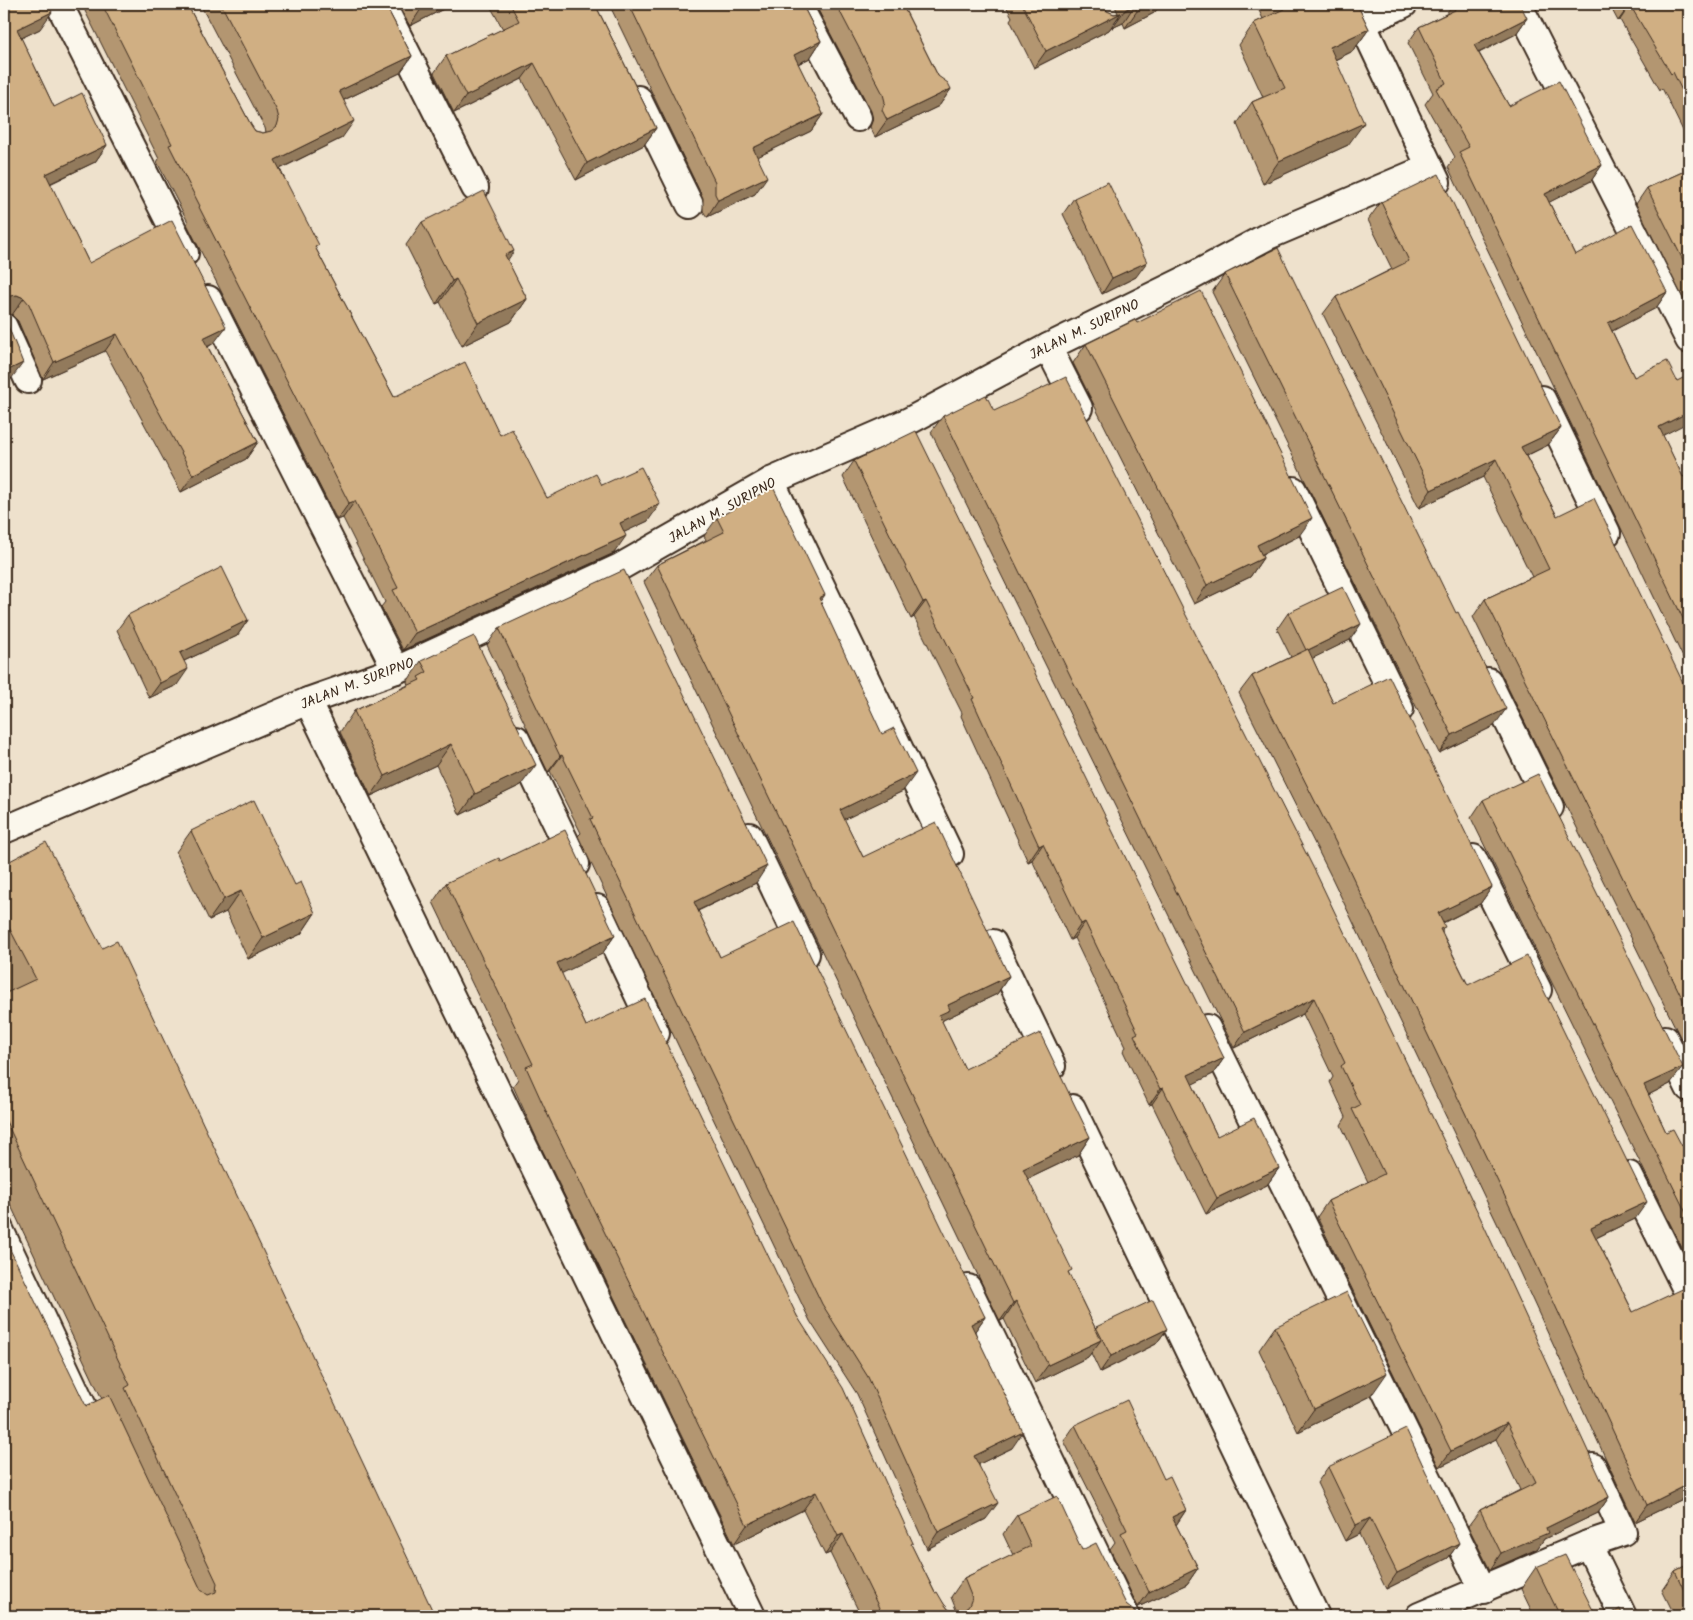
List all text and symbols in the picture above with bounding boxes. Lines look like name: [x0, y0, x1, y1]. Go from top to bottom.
street label: JALAN M. SURIPNO: [1026, 293, 1144, 366]
street label: JALAN M. SURIPNO: [665, 472, 781, 550]
street label: JALAN M. SURIPNO: [297, 652, 418, 716]

